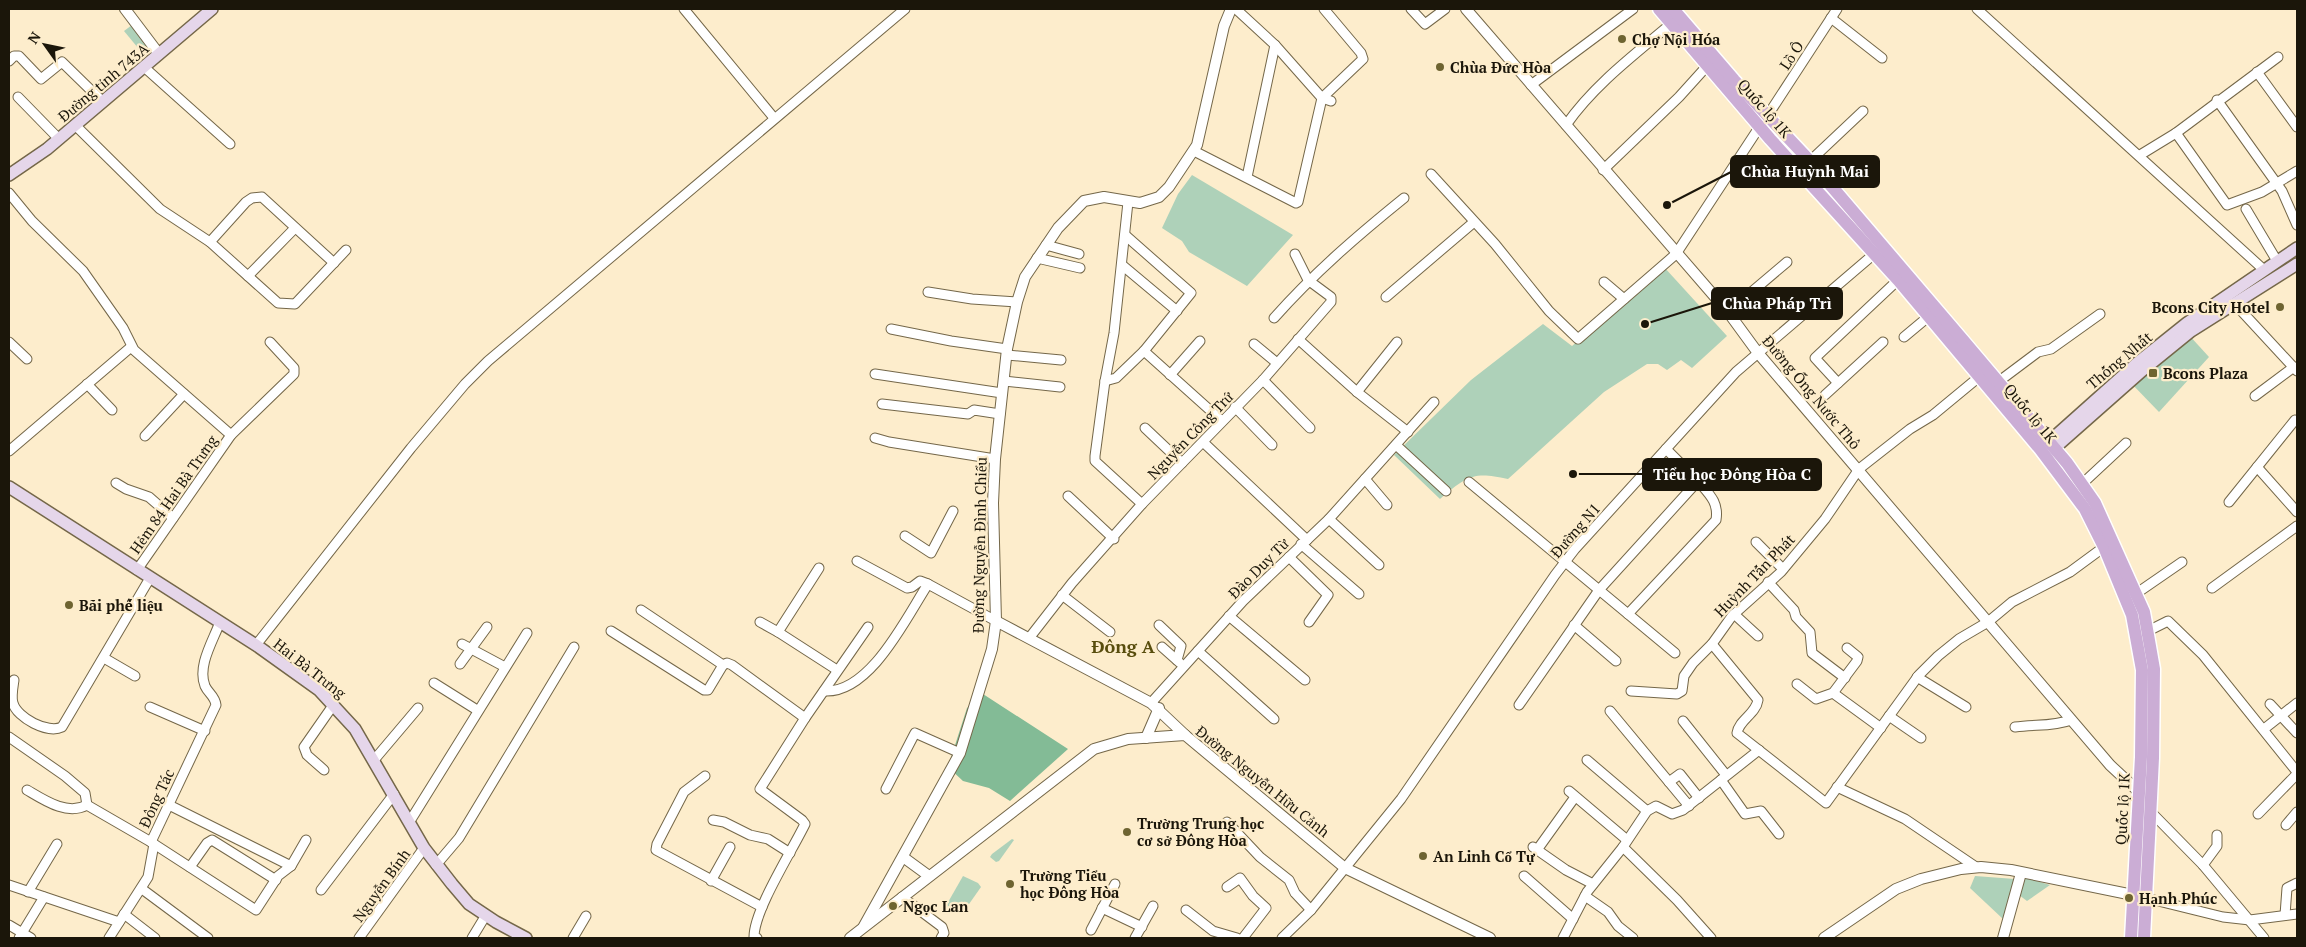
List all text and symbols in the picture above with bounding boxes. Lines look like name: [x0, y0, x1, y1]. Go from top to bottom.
north arrow: [20, 20, 70, 70]
text: N: [23, 28, 45, 47]
place label: Chợ Nội Hóa: [1632, 29, 1721, 49]
marker: Chợ Nội Hóa: [1616, 33, 1628, 45]
street label: Lồ Ô: [1774, 37, 1808, 73]
street label: Đường tỉnh 743A: [53, 38, 153, 126]
place label: Chùa Đức Hòa: [1450, 57, 1552, 77]
marker: Chùa Đức Hòa: [1434, 61, 1446, 73]
street label: Quốc lộ 1K: [1734, 74, 1796, 142]
callout: Chùa Huỳnh Mai: [1731, 156, 1879, 187]
text: Chùa Huỳnh Mai: [1741, 160, 1869, 182]
callout: Chùa Pháp Trì: [1712, 288, 1842, 319]
text: Chùa Pháp Trì: [1722, 292, 1832, 314]
place label: Bcons City Hotel: [2152, 297, 2270, 317]
marker: Bcons City Hotel: [2274, 301, 2286, 313]
street label: Thống Nhất: [2082, 326, 2156, 393]
street label: Đường Ống Nước Thô: [1758, 331, 1866, 453]
place label: Bcons Plaza: [2163, 363, 2249, 383]
marker: Bcons Plaza: [2147, 367, 2159, 379]
street label: Quốc lộ 1K: [2000, 379, 2062, 447]
street label: Nguyễn Công Trứ: [1143, 386, 1238, 483]
street label: Hẻm 84 Hai Bà Trưng: [125, 430, 222, 557]
street label: Đường Nguyễn Đình Chiểu: [967, 456, 991, 633]
callout: Tiểu học Đông Hòa C: [1643, 459, 1821, 490]
text: Tiểu học Đông Hòa C: [1653, 463, 1811, 485]
street label: Đường N1: [1546, 498, 1604, 562]
street label: Huỳnh Tấn Phát: [1709, 529, 1799, 621]
street label: Đào Duy Từ: [1223, 533, 1293, 603]
place label: Bãi phế liệu: [79, 595, 164, 615]
marker: Bãi phế liệu: [63, 599, 75, 611]
street label: Hai Bà Trưng: [270, 633, 351, 703]
district label: Đông A: [1091, 634, 1156, 658]
street label: Đường Nguyễn Hữu Cảnh: [1192, 721, 1334, 841]
street label: Đông Tác: [134, 765, 178, 831]
street label: Quốc lộ 1K: [2110, 772, 2134, 845]
place label: Trường Trung học cơ sở Đông Hòa: [1137, 813, 1264, 850]
marker: Trường Trung học cơ sở Đông Hòa: [1121, 826, 1133, 838]
street label: Nguyễn Bính: [348, 844, 414, 926]
place label: An Linh Cổ Tự: [1433, 846, 1536, 866]
marker: An Linh Cổ Tự: [1417, 850, 1429, 862]
place label: Trường Tiểu học Đông Hòa: [1020, 865, 1120, 902]
marker: Trường Tiểu học Đông Hòa: [1004, 878, 1016, 890]
place label: Hạnh Phúc: [2139, 888, 2217, 908]
marker: Hạnh Phúc: [2123, 892, 2135, 904]
place label: Ngọc Lan: [903, 896, 969, 916]
marker: Ngọc Lan: [887, 900, 899, 912]

